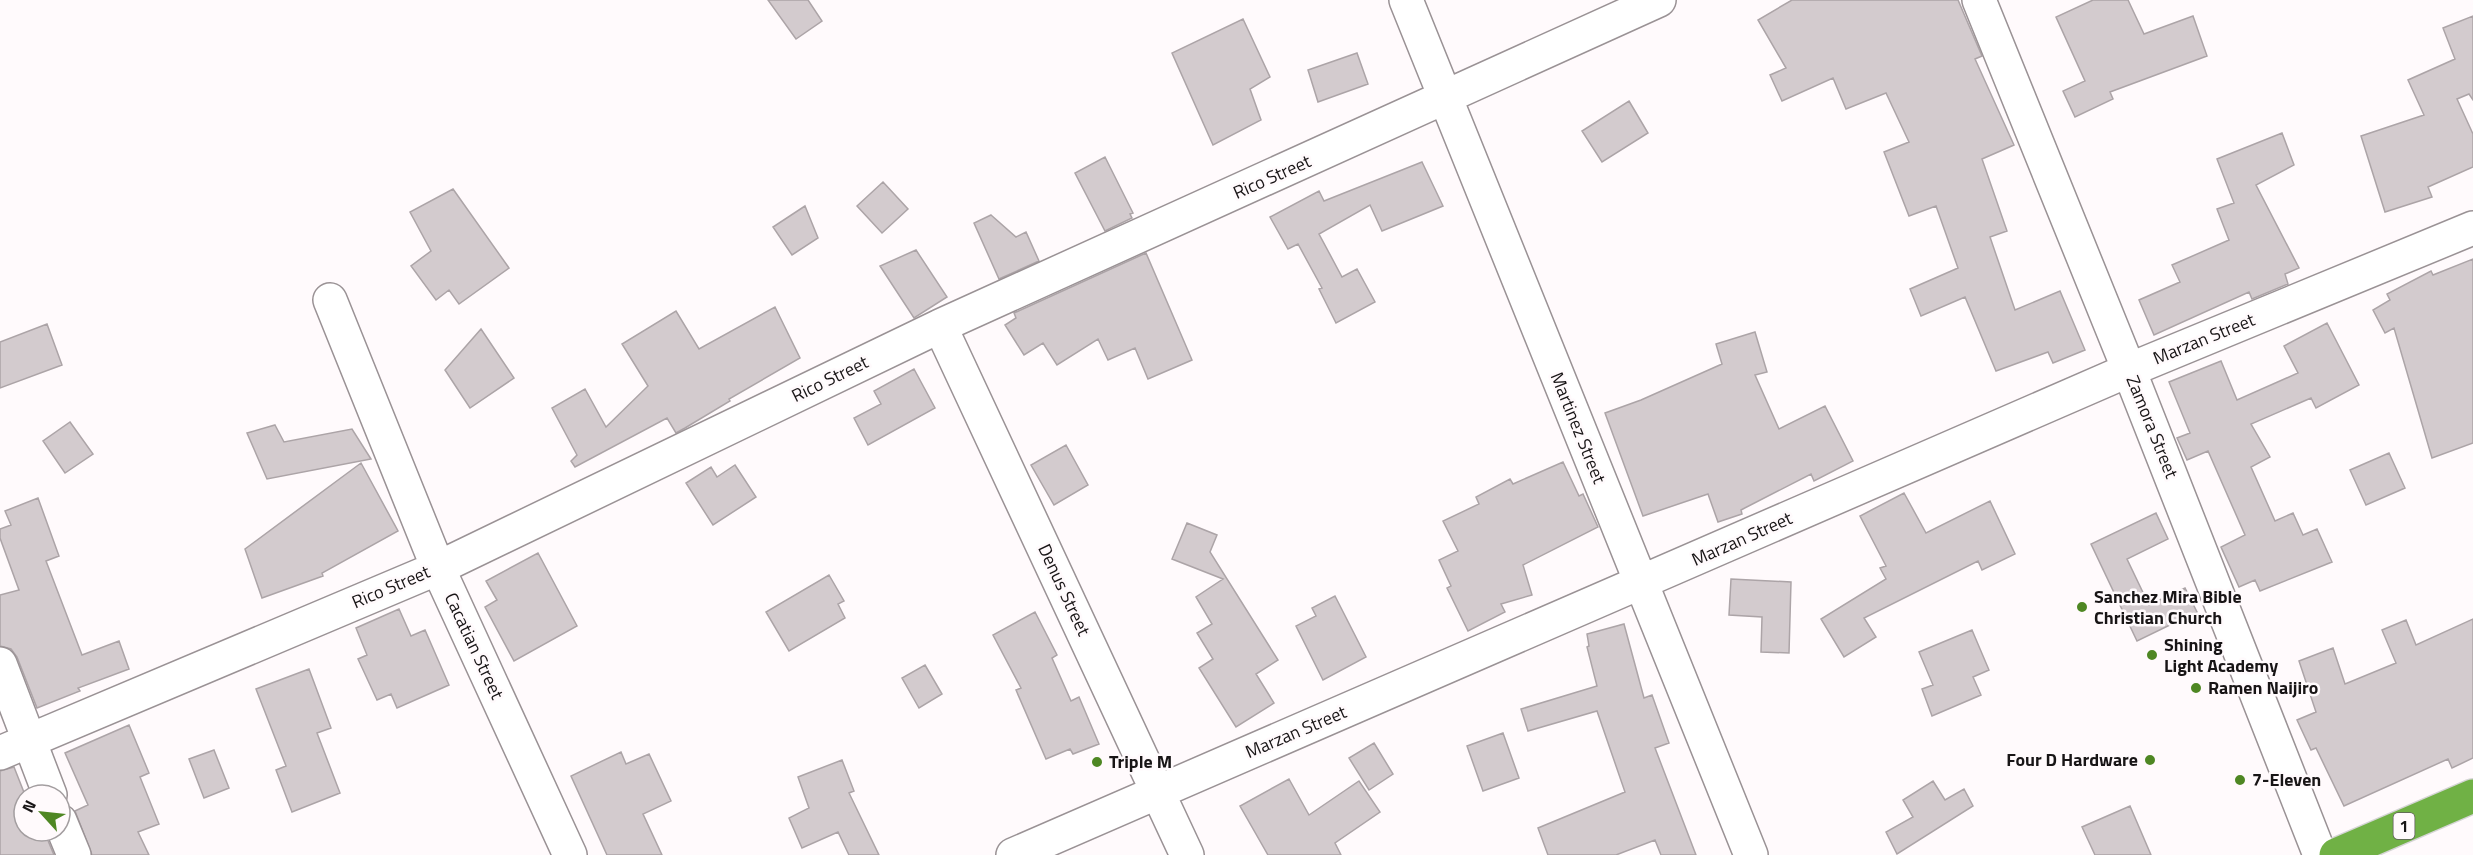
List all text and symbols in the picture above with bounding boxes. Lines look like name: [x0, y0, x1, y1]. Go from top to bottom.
street label: Rico Street: [1229, 147, 1316, 206]
street label: Marzan Street: [2149, 306, 2259, 371]
street label: Rico Street: [787, 348, 873, 409]
street label: Martinez Street: [1544, 368, 1613, 488]
street label: Zamora Street: [2120, 371, 2186, 483]
street label: Marzan Street: [1687, 504, 1797, 573]
street label: Denus Street: [1031, 539, 1098, 641]
street label: Rico Street: [347, 558, 435, 615]
place label: Sanchez Mira Bible Christian Church: [2094, 583, 2242, 631]
street label: Cacatian Street: [438, 588, 511, 704]
marker: Sanchez Mira Bible Christian Church: [2075, 600, 2089, 614]
place label: Shining Light Academy: [2164, 631, 2278, 679]
marker: Shining Light Academy: [2145, 648, 2159, 662]
place label: Ramen Naijiro: [2208, 674, 2318, 701]
marker: Ramen Naijiro: [2189, 681, 2203, 695]
street label: Marzan Street: [1241, 698, 1351, 765]
place label: Four D Hardware: [2006, 746, 2138, 773]
place label: Triple M: [1109, 748, 1172, 775]
marker: Four D Hardware: [2143, 753, 2157, 767]
marker: Triple M: [1090, 755, 1104, 769]
place label: 7-Eleven: [2252, 766, 2321, 793]
marker: 7-Eleven: [2233, 773, 2247, 787]
north arrow: [12, 783, 72, 843]
text: N: [15, 796, 42, 817]
road number: 1: [2394, 813, 2414, 839]

